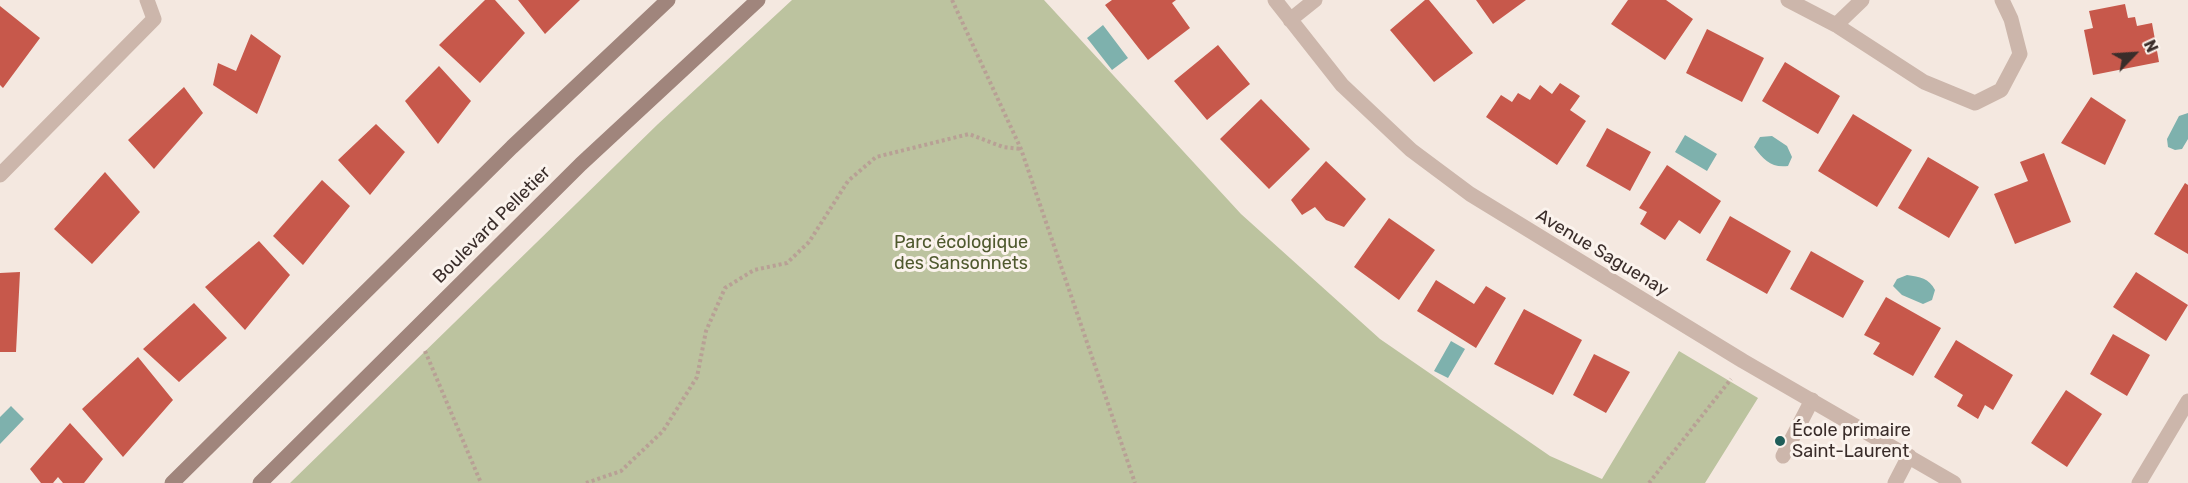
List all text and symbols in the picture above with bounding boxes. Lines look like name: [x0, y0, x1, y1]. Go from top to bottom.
north arrow: [2104, 24, 2164, 84]
text: N: [2140, 37, 2162, 55]
street label: Boulevard Pelletier: [429, 162, 555, 288]
street label: Avenue Saguenay: [1532, 205, 1672, 301]
park label: Parc écologique des Sansonnets: [894, 232, 1028, 274]
place label: École primaire Saint-Laurent: [1792, 420, 1911, 462]
marker: École primaire Saint-Laurent: [1773, 434, 1787, 448]

